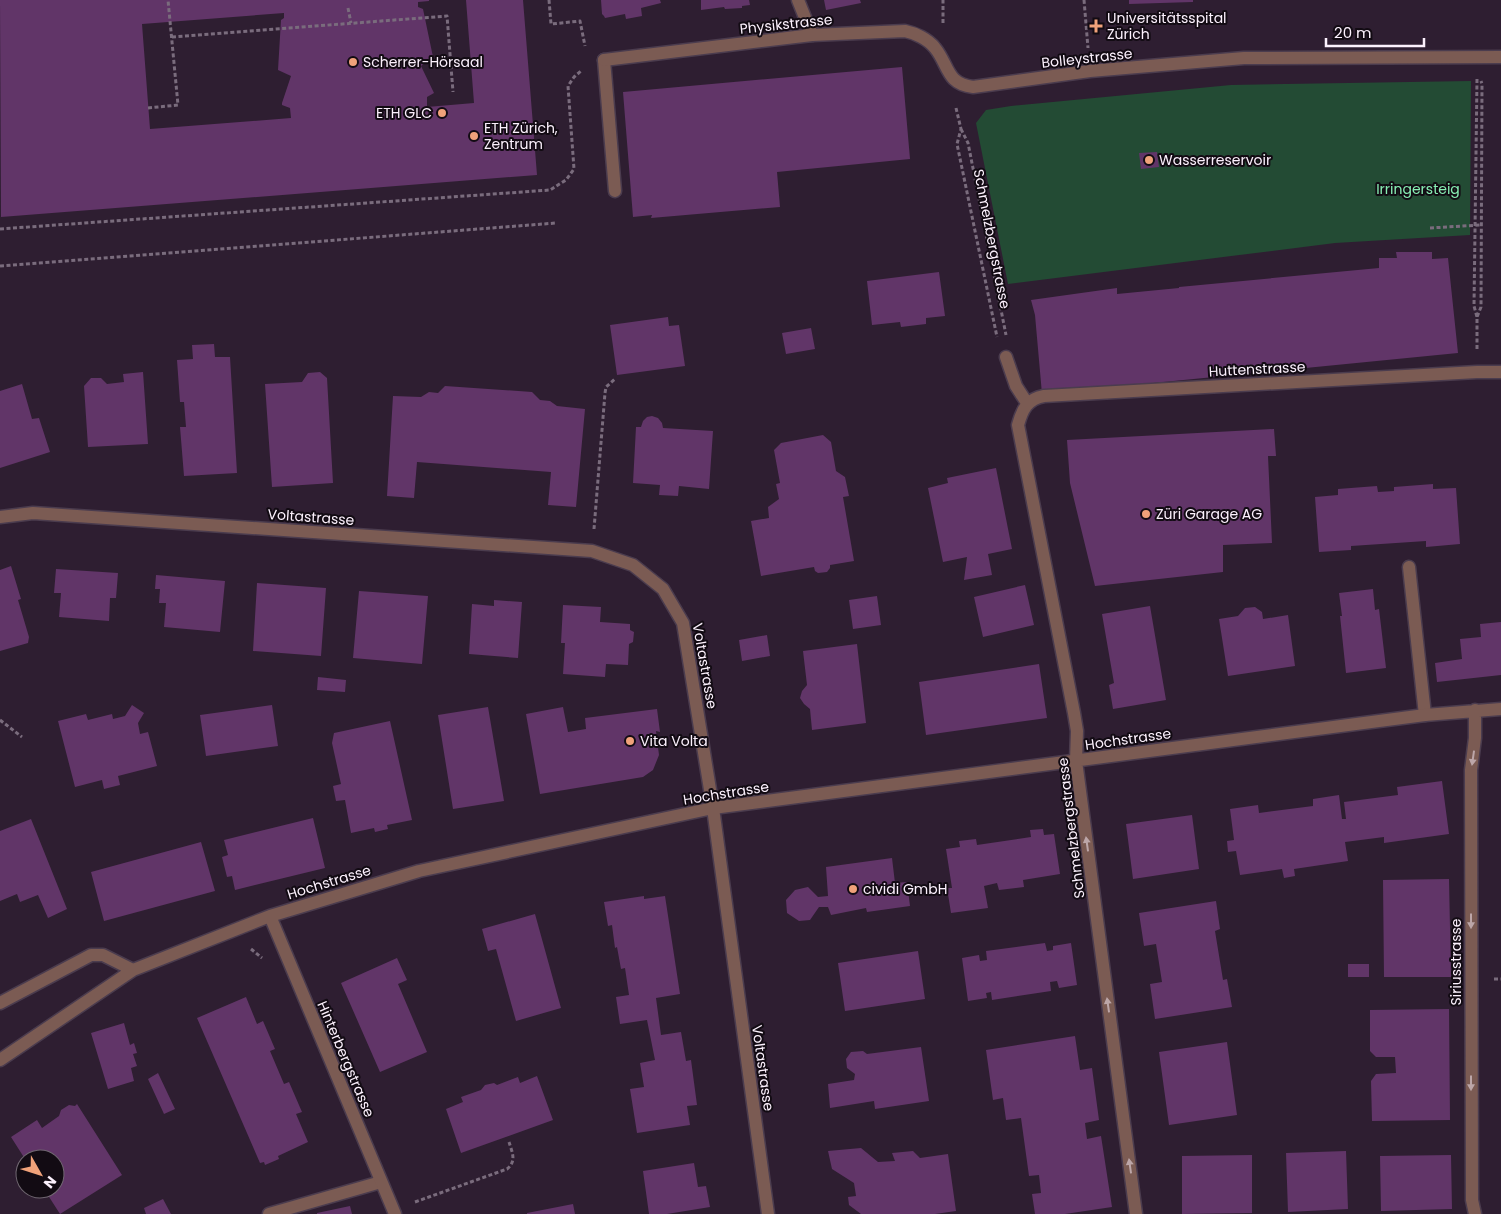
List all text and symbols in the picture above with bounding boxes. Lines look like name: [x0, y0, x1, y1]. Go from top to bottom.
place label: Universitätsspital Zürich: [1107, 8, 1227, 44]
street label: Physikstrasse: [739, 9, 834, 39]
scale bar: [1326, 15, 1424, 47]
marker: Universitätsspital Zürich: [1089, 19, 1103, 33]
text: 20 m: [1334, 22, 1372, 43]
street label: Bolleystrasse: [1041, 43, 1134, 73]
place label: Scherrer-Hörsaal: [363, 52, 483, 72]
marker: Scherrer-Hörsaal: [347, 56, 359, 68]
place label: ETH GLC: [376, 103, 432, 123]
marker: ETH GLC: [436, 107, 448, 119]
place label: ETH Zürich, Zentrum: [484, 118, 558, 154]
marker: ETH Zürich, Zentrum: [468, 130, 480, 142]
place label: Wasserreservoir: [1159, 150, 1271, 170]
marker: Wasserreservoir: [1143, 154, 1155, 166]
street label: Schmelzbergstrasse: [969, 167, 1015, 311]
park label: Irringersteig: [1376, 179, 1460, 199]
street label: Huttenstrasse: [1208, 356, 1306, 382]
street label: Voltastrasse: [267, 504, 355, 530]
place label: Züri Garage AG: [1156, 504, 1262, 524]
marker: Züri Garage AG: [1140, 508, 1152, 520]
street label: Voltastrasse: [688, 622, 722, 711]
street label: Hochstrasse: [1084, 723, 1173, 755]
place label: Vita Volta: [640, 731, 708, 751]
marker: Vita Volta: [624, 735, 636, 747]
one-way arrow: [1468, 750, 1476, 766]
street label: Schmelzbergstrasse: [1052, 756, 1090, 900]
street label: Hochstrasse: [682, 776, 771, 810]
one-way arrow: [1083, 835, 1091, 851]
street label: Hochstrasse: [285, 860, 374, 904]
place label: cividi GmbH: [863, 879, 947, 899]
marker: cividi GmbH: [847, 883, 859, 895]
one-way arrow: [1467, 913, 1475, 929]
street label: Siriusstrasse: [1446, 918, 1466, 1005]
one-way arrow: [1104, 996, 1112, 1012]
street label: Hinterbergstrasse: [313, 998, 380, 1120]
street label: Voltastrasse: [747, 1024, 779, 1113]
one-way arrow: [1467, 1075, 1475, 1091]
north arrow: [15, 1149, 65, 1199]
one-way arrow: [1126, 1157, 1134, 1173]
text: N: [39, 1172, 61, 1193]

